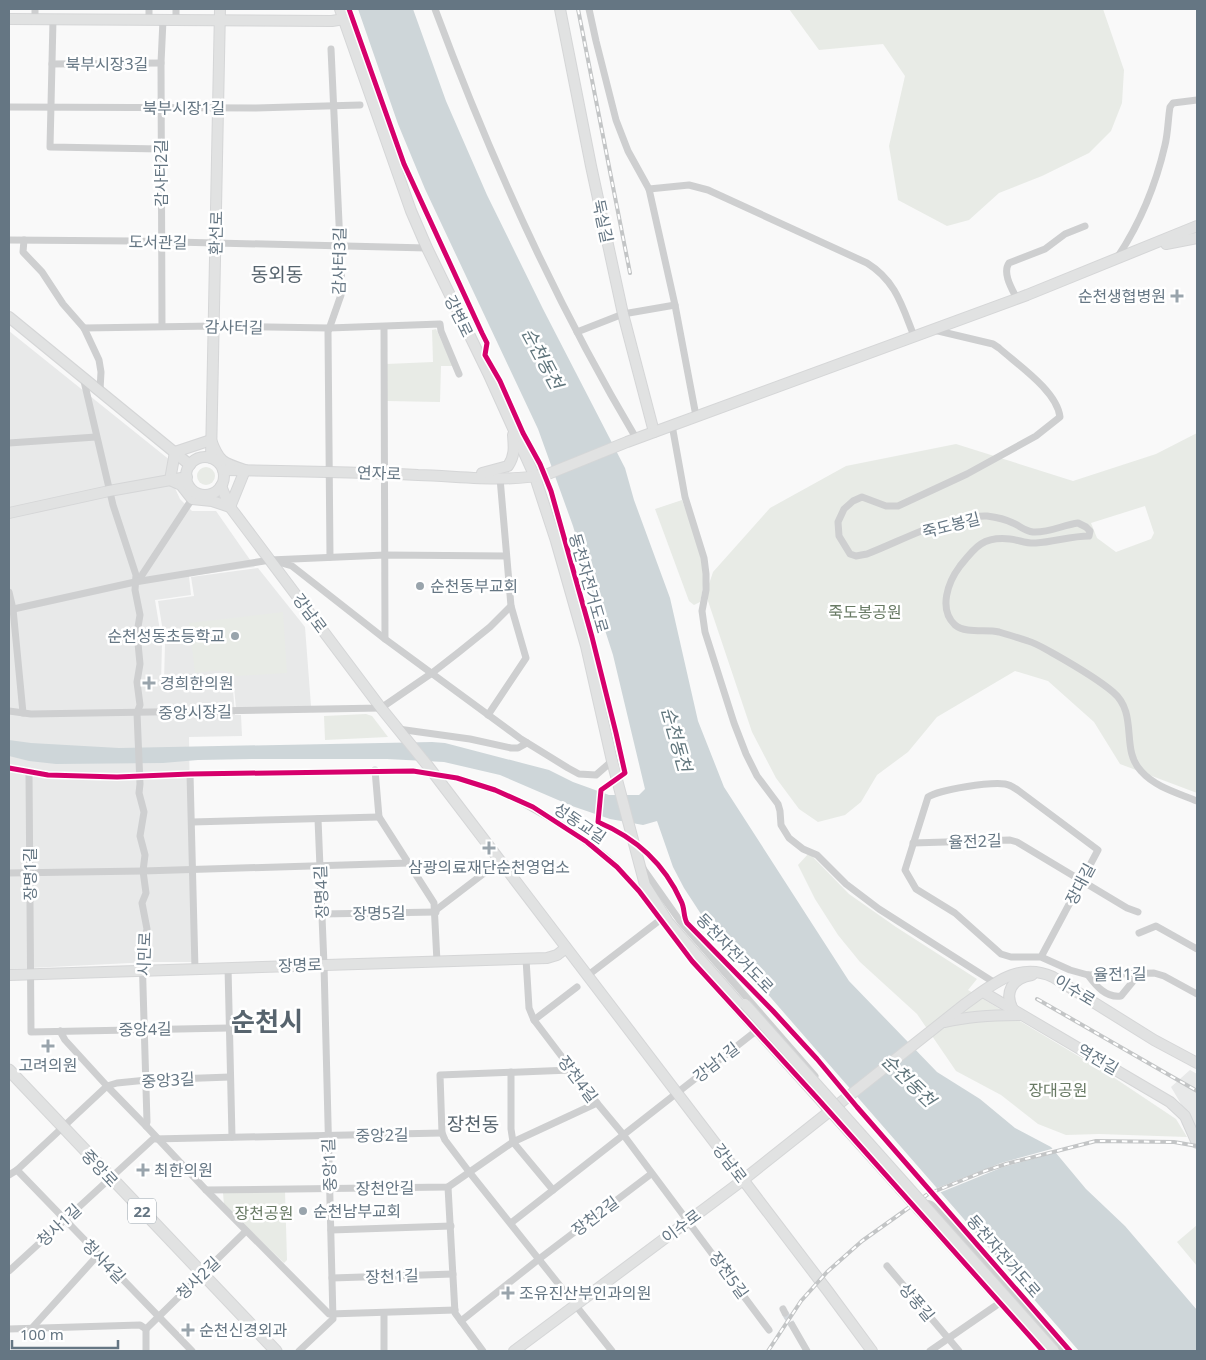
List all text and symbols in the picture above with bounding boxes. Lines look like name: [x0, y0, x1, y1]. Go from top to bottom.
street label: 북부시장3길: [66, 53, 148, 75]
street label: 북부시장1길: [143, 97, 225, 119]
street label: 감사터2길: [150, 139, 172, 207]
street label: 둑실길: [588, 197, 618, 245]
street label: 환선로: [205, 210, 227, 255]
street label: 감사터3길: [327, 227, 351, 295]
street label: 도서관길: [128, 230, 188, 254]
district label: 동외동: [251, 261, 303, 287]
place label: 순천생협병원: [1078, 285, 1166, 307]
marker: 순천생협병원: [1170, 289, 1184, 303]
street label: 강변로: [439, 291, 479, 341]
street label: 감사터길: [204, 315, 264, 339]
water label: 순천동천: [517, 323, 570, 395]
street label: 연자로: [357, 461, 402, 485]
street label: 죽도봉길: [920, 507, 982, 543]
street label: 동천자전거도로: [564, 530, 614, 636]
place label: 순천동부교회: [430, 575, 518, 597]
marker: 순천동부교회: [414, 580, 426, 592]
street label: 강남로: [288, 589, 332, 637]
park label: 죽도봉공원: [828, 601, 902, 623]
place label: 순천성동초등학교: [107, 625, 225, 647]
marker: 순천성동초등학교: [229, 630, 241, 642]
place label: 경희한의원: [160, 672, 234, 694]
marker: 경희한의원: [142, 676, 156, 690]
street label: 중앙시장길: [158, 700, 232, 724]
water label: 순천동천: [656, 704, 698, 776]
street label: 성동교길: [549, 797, 611, 849]
street label: 율전2길: [948, 829, 1002, 853]
marker: 삼광의료재단순천영업소: [482, 841, 496, 855]
street label: 장명1길: [19, 847, 41, 901]
place label: 삼광의료재단순천영업소: [408, 856, 570, 878]
street label: 장대길: [1060, 859, 1100, 909]
street label: 장명4길: [309, 865, 333, 919]
street label: 장명5길: [352, 902, 406, 924]
street label: 동천자전거도로: [691, 908, 779, 998]
street label: 시민로: [132, 931, 156, 976]
street label: 장명로: [278, 953, 323, 977]
street label: 율전1길: [1093, 963, 1147, 985]
street label: 이수로: [1050, 969, 1100, 1011]
district label: 순천시: [231, 1003, 303, 1039]
street label: 중앙4길: [118, 1018, 172, 1040]
street label: 강남1길: [688, 1037, 744, 1087]
street label: 역전길: [1073, 1038, 1123, 1080]
marker: 고려의원: [41, 1039, 55, 1053]
water label: 순천동천: [877, 1048, 943, 1113]
street label: 장천4길: [553, 1051, 603, 1107]
place label: 고려의원: [19, 1054, 77, 1076]
street label: 중앙3길: [141, 1068, 195, 1092]
park label: 장대공원: [1029, 1079, 1087, 1101]
district label: 장천동: [447, 1111, 499, 1137]
street label: 중앙2길: [355, 1124, 409, 1146]
street label: 중앙1길: [317, 1138, 341, 1192]
street label: 강남로: [708, 1139, 752, 1187]
street label: 중앙로: [77, 1144, 123, 1192]
place label: 최한의원: [154, 1159, 213, 1181]
marker: 최한의원: [136, 1163, 150, 1177]
street label: 장천안길: [355, 1176, 415, 1200]
street label: 장천2길: [567, 1191, 623, 1241]
road number: 22: [128, 1198, 156, 1224]
street label: 청사1길: [32, 1199, 86, 1251]
place label: 순천남부교회: [313, 1200, 401, 1222]
park label: 장천공원: [235, 1202, 293, 1224]
street label: 이수로: [657, 1204, 705, 1248]
marker: 순천남부교회: [297, 1205, 309, 1217]
street label: 동천자전거도로: [962, 1210, 1046, 1302]
street label: 청사4길: [78, 1234, 130, 1288]
street label: 장천5길: [704, 1247, 754, 1303]
street label: 청사2길: [171, 1252, 225, 1304]
street label: 장천1길: [365, 1264, 419, 1288]
street label: 상풍길: [894, 1278, 940, 1326]
place label: 조유진산부인과의원: [519, 1282, 651, 1304]
marker: 조유진산부인과의원: [501, 1286, 515, 1300]
scale bar: [12, 1318, 119, 1350]
place label: 순천신경외과: [199, 1319, 288, 1341]
marker: 순천신경외과: [181, 1323, 195, 1337]
text: 100 m: [20, 1324, 64, 1344]

